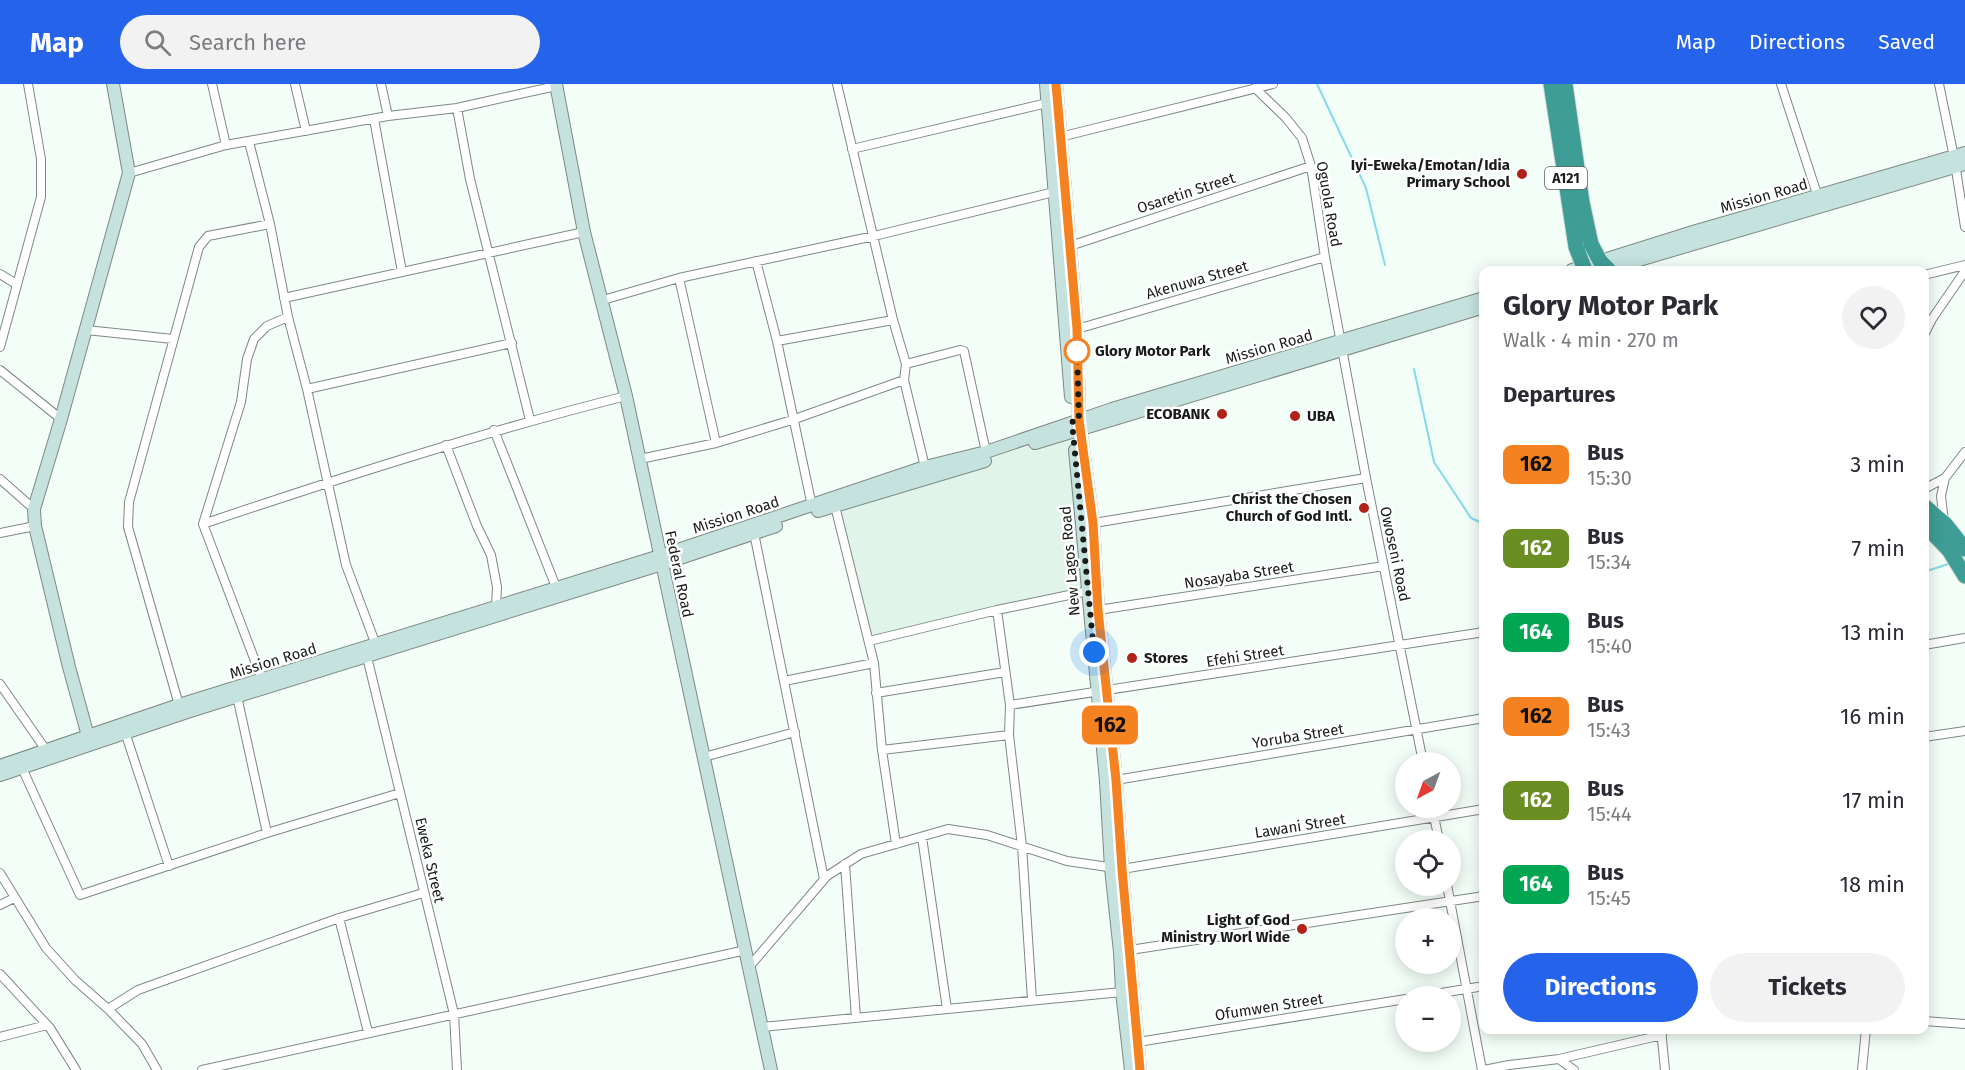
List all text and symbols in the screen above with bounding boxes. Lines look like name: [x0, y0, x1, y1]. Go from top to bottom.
search box: [120, 15, 540, 69]
text: Map: [30, 26, 84, 59]
icon: search: [141, 26, 174, 59]
text: Search here: [189, 29, 307, 56]
text: Map: [1676, 29, 1716, 55]
text: Directions: [1749, 29, 1845, 55]
text: Saved: [1878, 29, 1935, 55]
place label: Iyi-Eweka/Emotan/Idia Primary School: [1351, 156, 1511, 191]
street label: Oguola Road: [1313, 160, 1345, 248]
marker: Iyi-Eweka/Emotan/Idia Primary School: [1515, 167, 1529, 181]
road number: A121: [1545, 167, 1587, 189]
street label: Osaretin Street: [1135, 168, 1238, 217]
street label: Mission Road: [1718, 175, 1810, 217]
street label: Akenuwa Street: [1144, 257, 1251, 303]
button: heart: [1842, 286, 1905, 349]
text: Glory Motor Park: [1503, 289, 1718, 322]
street label: Mission Road: [1223, 326, 1315, 368]
text: Walk · 4 min · 270 m: [1503, 328, 1679, 352]
marker: Glory Motor Park: [1064, 338, 1090, 364]
place label: Glory Motor Park: [1095, 342, 1211, 360]
text: Departures: [1503, 381, 1615, 408]
place label: ECOBANK: [1146, 405, 1211, 423]
marker: ECOBANK: [1215, 407, 1229, 421]
place label: UBA: [1307, 407, 1336, 425]
marker: UBA: [1288, 409, 1302, 423]
text: Bus: [1587, 439, 1624, 466]
text: 162: [1520, 451, 1552, 477]
text: 3 min: [1850, 451, 1905, 478]
text: 15:30: [1587, 466, 1632, 490]
place label: Christ the Chosen Church of God Intl.: [1226, 490, 1352, 525]
street label: Mission Road: [690, 493, 782, 537]
marker: Christ the Chosen Church of God Intl.: [1357, 501, 1371, 515]
street label: New Lagos Road: [1056, 505, 1084, 617]
street label: Owoseni Road: [1376, 505, 1414, 603]
text: Bus: [1587, 523, 1624, 550]
street label: Federal Road: [661, 529, 697, 619]
text: 162: [1520, 535, 1552, 561]
text: 7 min: [1851, 535, 1905, 562]
text: 15:34: [1587, 550, 1631, 574]
street label: Nosayaba Street: [1183, 557, 1296, 593]
text: Bus: [1587, 607, 1624, 634]
text: 164: [1519, 619, 1553, 645]
text: 13 min: [1841, 619, 1905, 646]
text: 15:40: [1587, 634, 1632, 658]
your location: [1079, 637, 1109, 667]
street label: Mission Road: [227, 639, 319, 683]
street label: Efehi Street: [1205, 641, 1286, 671]
place label: Stores: [1144, 649, 1188, 667]
marker: Stores: [1125, 651, 1139, 665]
text: Bus: [1587, 691, 1624, 718]
text: 162: [1520, 703, 1552, 729]
text: 16 min: [1840, 703, 1905, 730]
line badge: 162: [1076, 706, 1144, 744]
text: 162: [1094, 712, 1126, 738]
text: 15:43: [1587, 718, 1631, 742]
street label: Yoruba Street: [1251, 720, 1346, 752]
north arrow: [1395, 752, 1461, 818]
map controls: [1395, 752, 1461, 1052]
text: Bus: [1587, 775, 1624, 802]
text: 162: [1520, 787, 1552, 813]
text: 17 min: [1842, 787, 1905, 814]
text: 15:44: [1587, 802, 1632, 826]
street label: Lawani Street: [1253, 810, 1347, 842]
street label: Eweka Street: [411, 816, 449, 905]
button: locate: [1395, 830, 1461, 896]
text: Bus: [1587, 859, 1624, 886]
text: 164: [1519, 871, 1553, 897]
text: 18 min: [1840, 871, 1905, 898]
text: 15:45: [1587, 886, 1631, 910]
button: +: [1395, 908, 1461, 974]
place label: Light of God Ministry Worl Wide: [1161, 911, 1290, 946]
marker: Light of God Ministry Worl Wide: [1295, 922, 1309, 936]
button: Directions: [1503, 953, 1698, 1022]
button: Tickets: [1710, 953, 1905, 1022]
button: −: [1395, 986, 1461, 1052]
street label: Ofumwen Street: [1214, 989, 1325, 1024]

